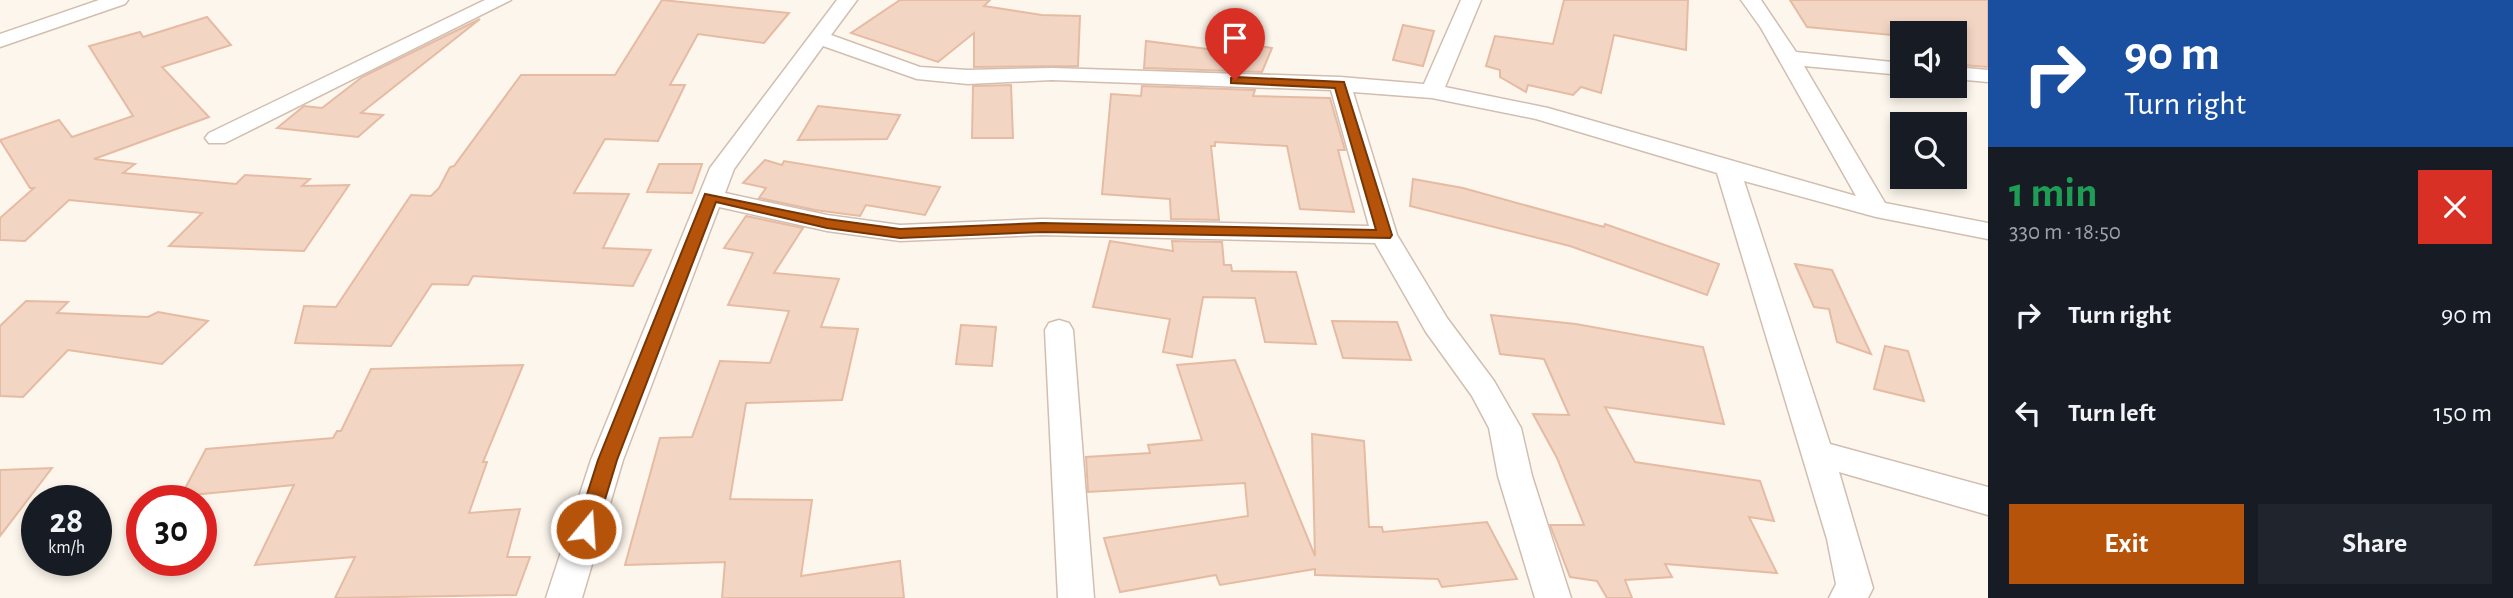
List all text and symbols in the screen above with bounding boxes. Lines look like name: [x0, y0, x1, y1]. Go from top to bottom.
pin: [1205, 8, 1265, 80]
icon: arrive: [1216, 19, 1254, 57]
map controls: [1890, 21, 1967, 189]
button: sound: [1890, 21, 1967, 98]
icon: right: [2009, 28, 2100, 119]
text: 90 m: [2124, 30, 2220, 79]
text: Turn right: [2124, 88, 2246, 120]
button: search: [1890, 112, 1967, 189]
button: close: [2418, 170, 2492, 244]
text: 1 min: [2009, 172, 2098, 214]
text: 330 m · 18:50: [2009, 221, 2121, 244]
icon: right: [2009, 296, 2047, 334]
text: Turn right: [2068, 302, 2171, 328]
text: 90 m: [2441, 302, 2492, 328]
icon: left: [2009, 394, 2047, 432]
text: Turn left: [2068, 400, 2156, 426]
text: 150 m: [2433, 400, 2492, 426]
speed limit sign: 30: [126, 485, 217, 576]
position arrow: [549, 492, 623, 566]
text: 28: [50, 504, 83, 539]
button: Exit: [2009, 504, 2244, 584]
button: Share: [2258, 504, 2492, 584]
text: km/h: [48, 539, 85, 557]

